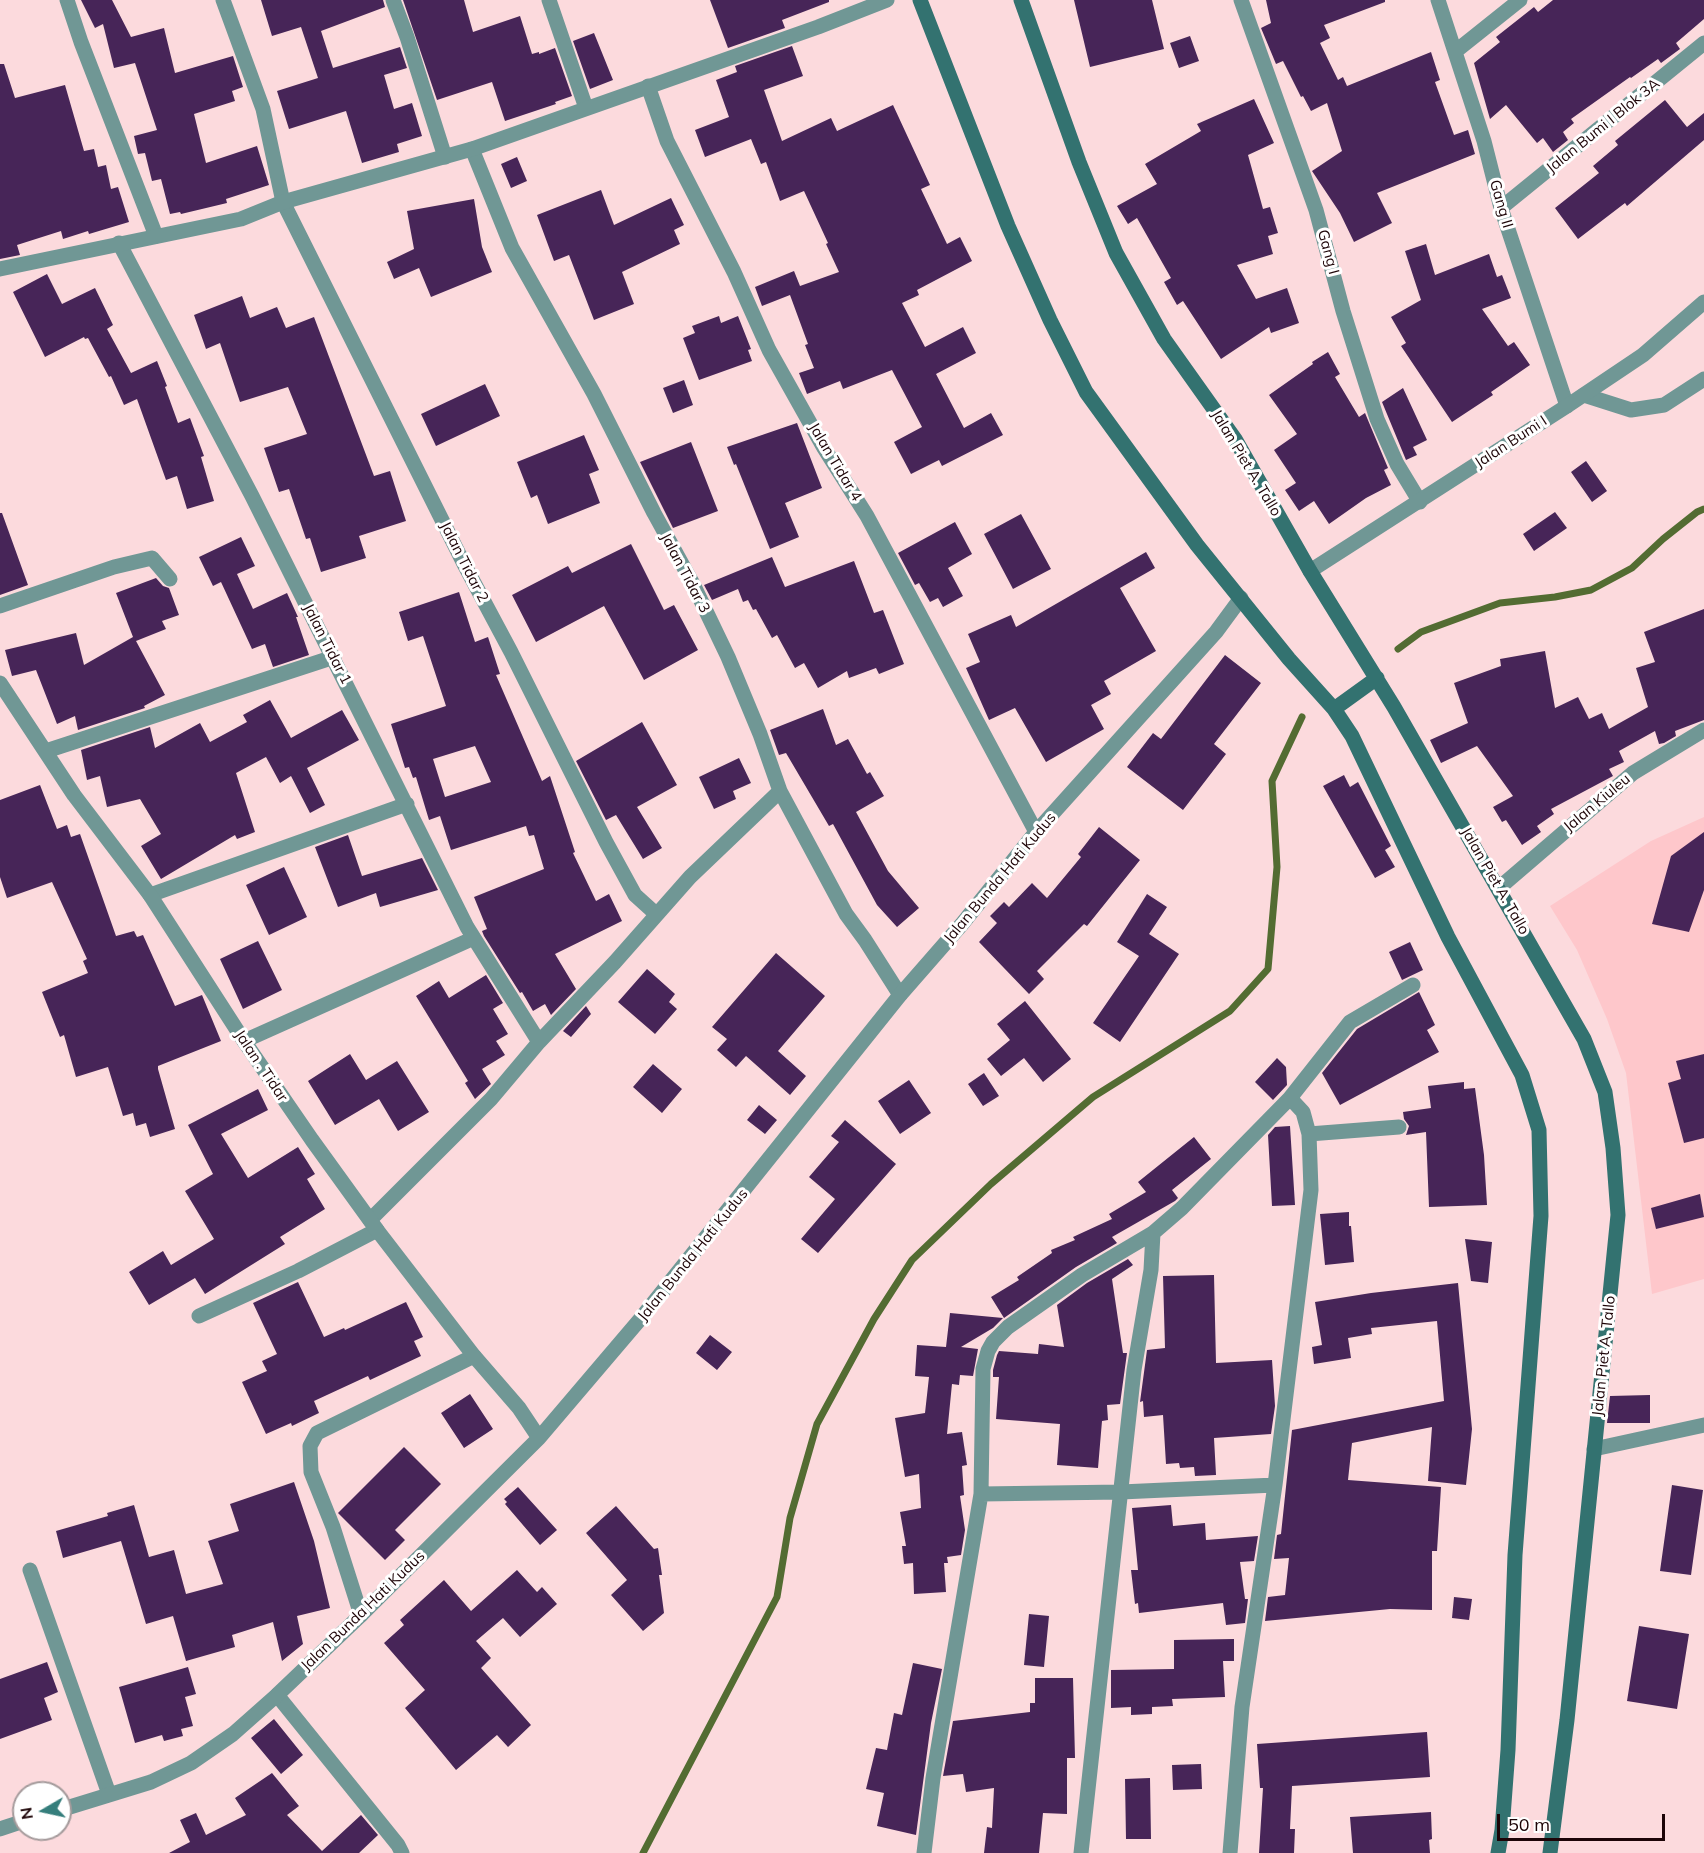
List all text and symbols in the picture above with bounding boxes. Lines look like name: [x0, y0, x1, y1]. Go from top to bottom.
street label: Jalan Bumi I Blok 3A: [1543, 75, 1663, 177]
street label: Gang II: [1486, 178, 1516, 230]
street label: Gang I: [1313, 228, 1343, 276]
street label: Jalan Piet A. Tallo: [1207, 406, 1285, 520]
street label: Jalan Bumi I: [1471, 412, 1551, 472]
street label: Jalan Tidar 4: [805, 420, 865, 504]
street label: Jalan Tidar 2: [436, 519, 492, 605]
street label: Jalan Tidar 3: [656, 530, 714, 616]
street label: Jalan Tidar 1: [299, 601, 355, 687]
street label: Jalan Kiuleu: [1560, 770, 1634, 836]
street label: Jalan Bunda Hati Kudus: [940, 809, 1060, 947]
street label: Jalan Piet A. Tallo: [1457, 824, 1533, 938]
street label: Jalan . Tidar: [230, 1027, 292, 1105]
street label: Jalan Bunda Hati Kudus: [634, 1185, 752, 1325]
street label: Jalan Piet A. Tallo: [1589, 1295, 1619, 1417]
street label: Jalan Bunda Hati Kudus: [297, 1547, 429, 1675]
north arrow: [12, 1781, 72, 1841]
scale bar: [1500, 1802, 1668, 1840]
text: N: [15, 1806, 37, 1821]
text: 50 m: [1508, 1813, 1550, 1836]

